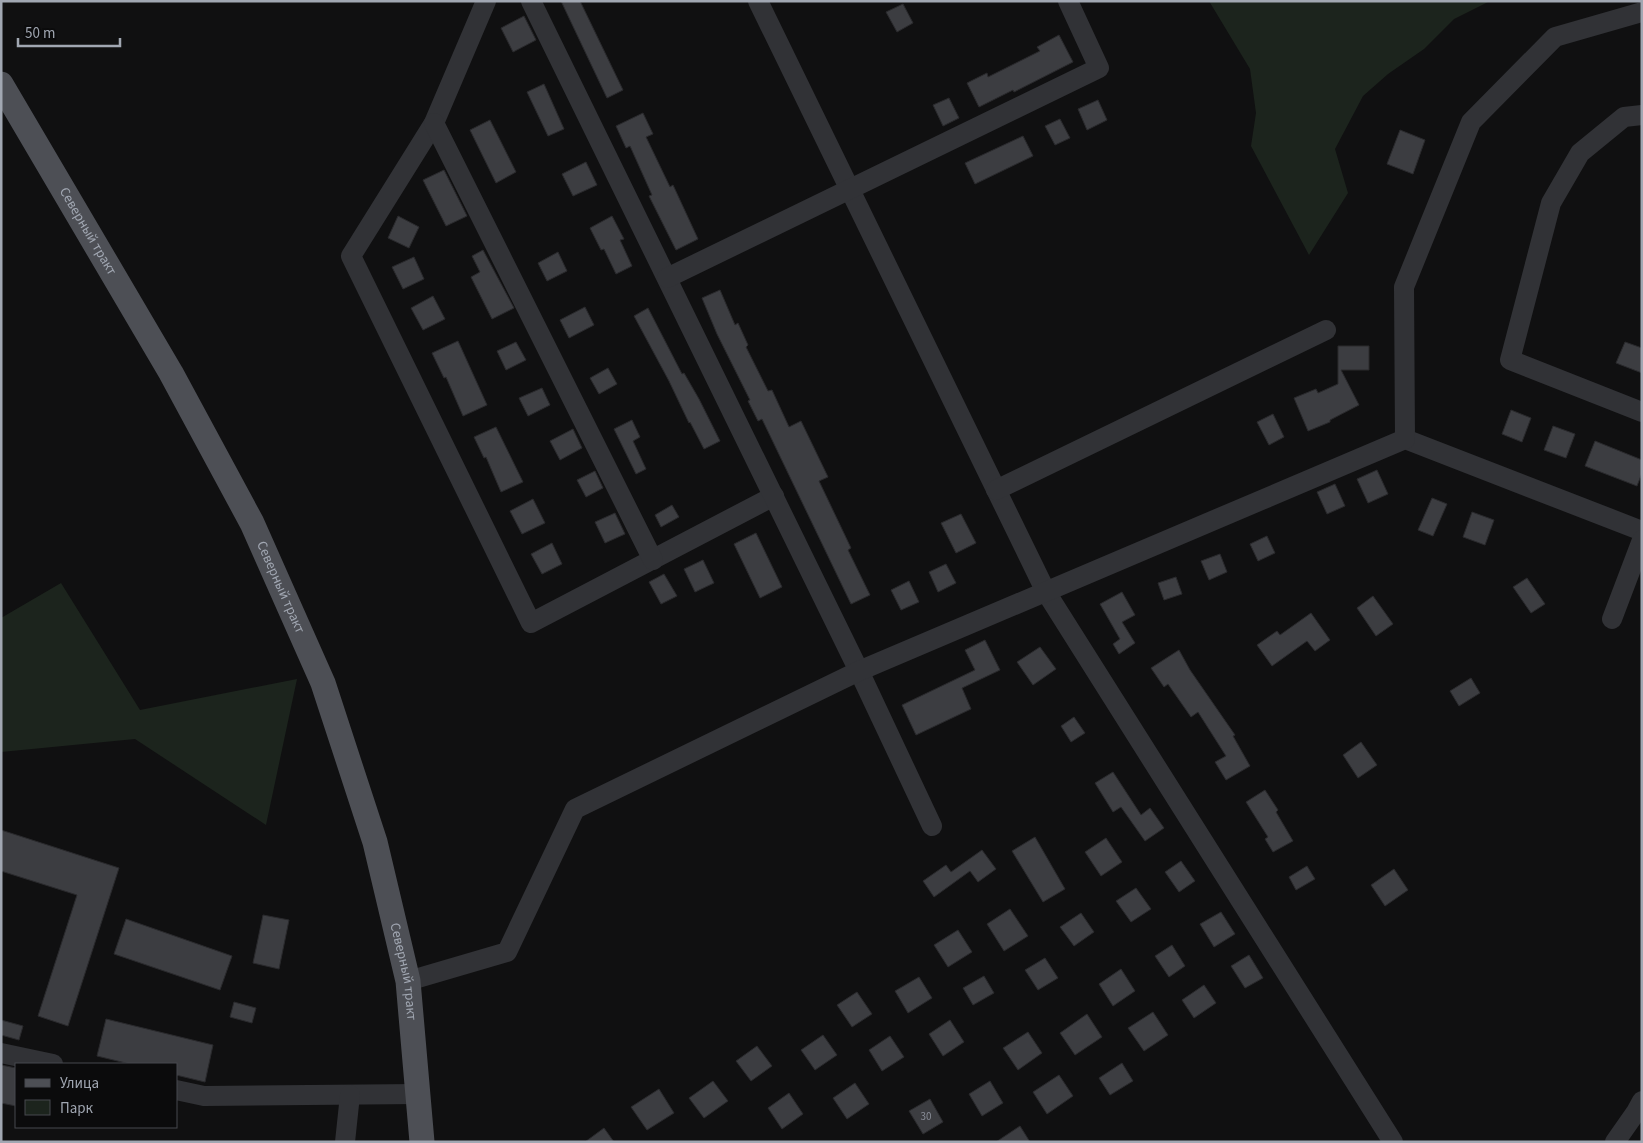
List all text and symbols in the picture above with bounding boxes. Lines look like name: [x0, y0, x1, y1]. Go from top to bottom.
scale bar: [18, 15, 120, 47]
text: 50 m: [25, 23, 55, 44]
street label: Северный тракт: [54, 184, 122, 280]
street label: Северный тракт: [251, 538, 310, 637]
street label: Северный тракт: [385, 921, 421, 1022]
legend: [15, 1063, 178, 1128]
text: Улица: [60, 1073, 99, 1094]
text: Парк: [60, 1098, 94, 1119]
house number: 30: [921, 1109, 931, 1124]

